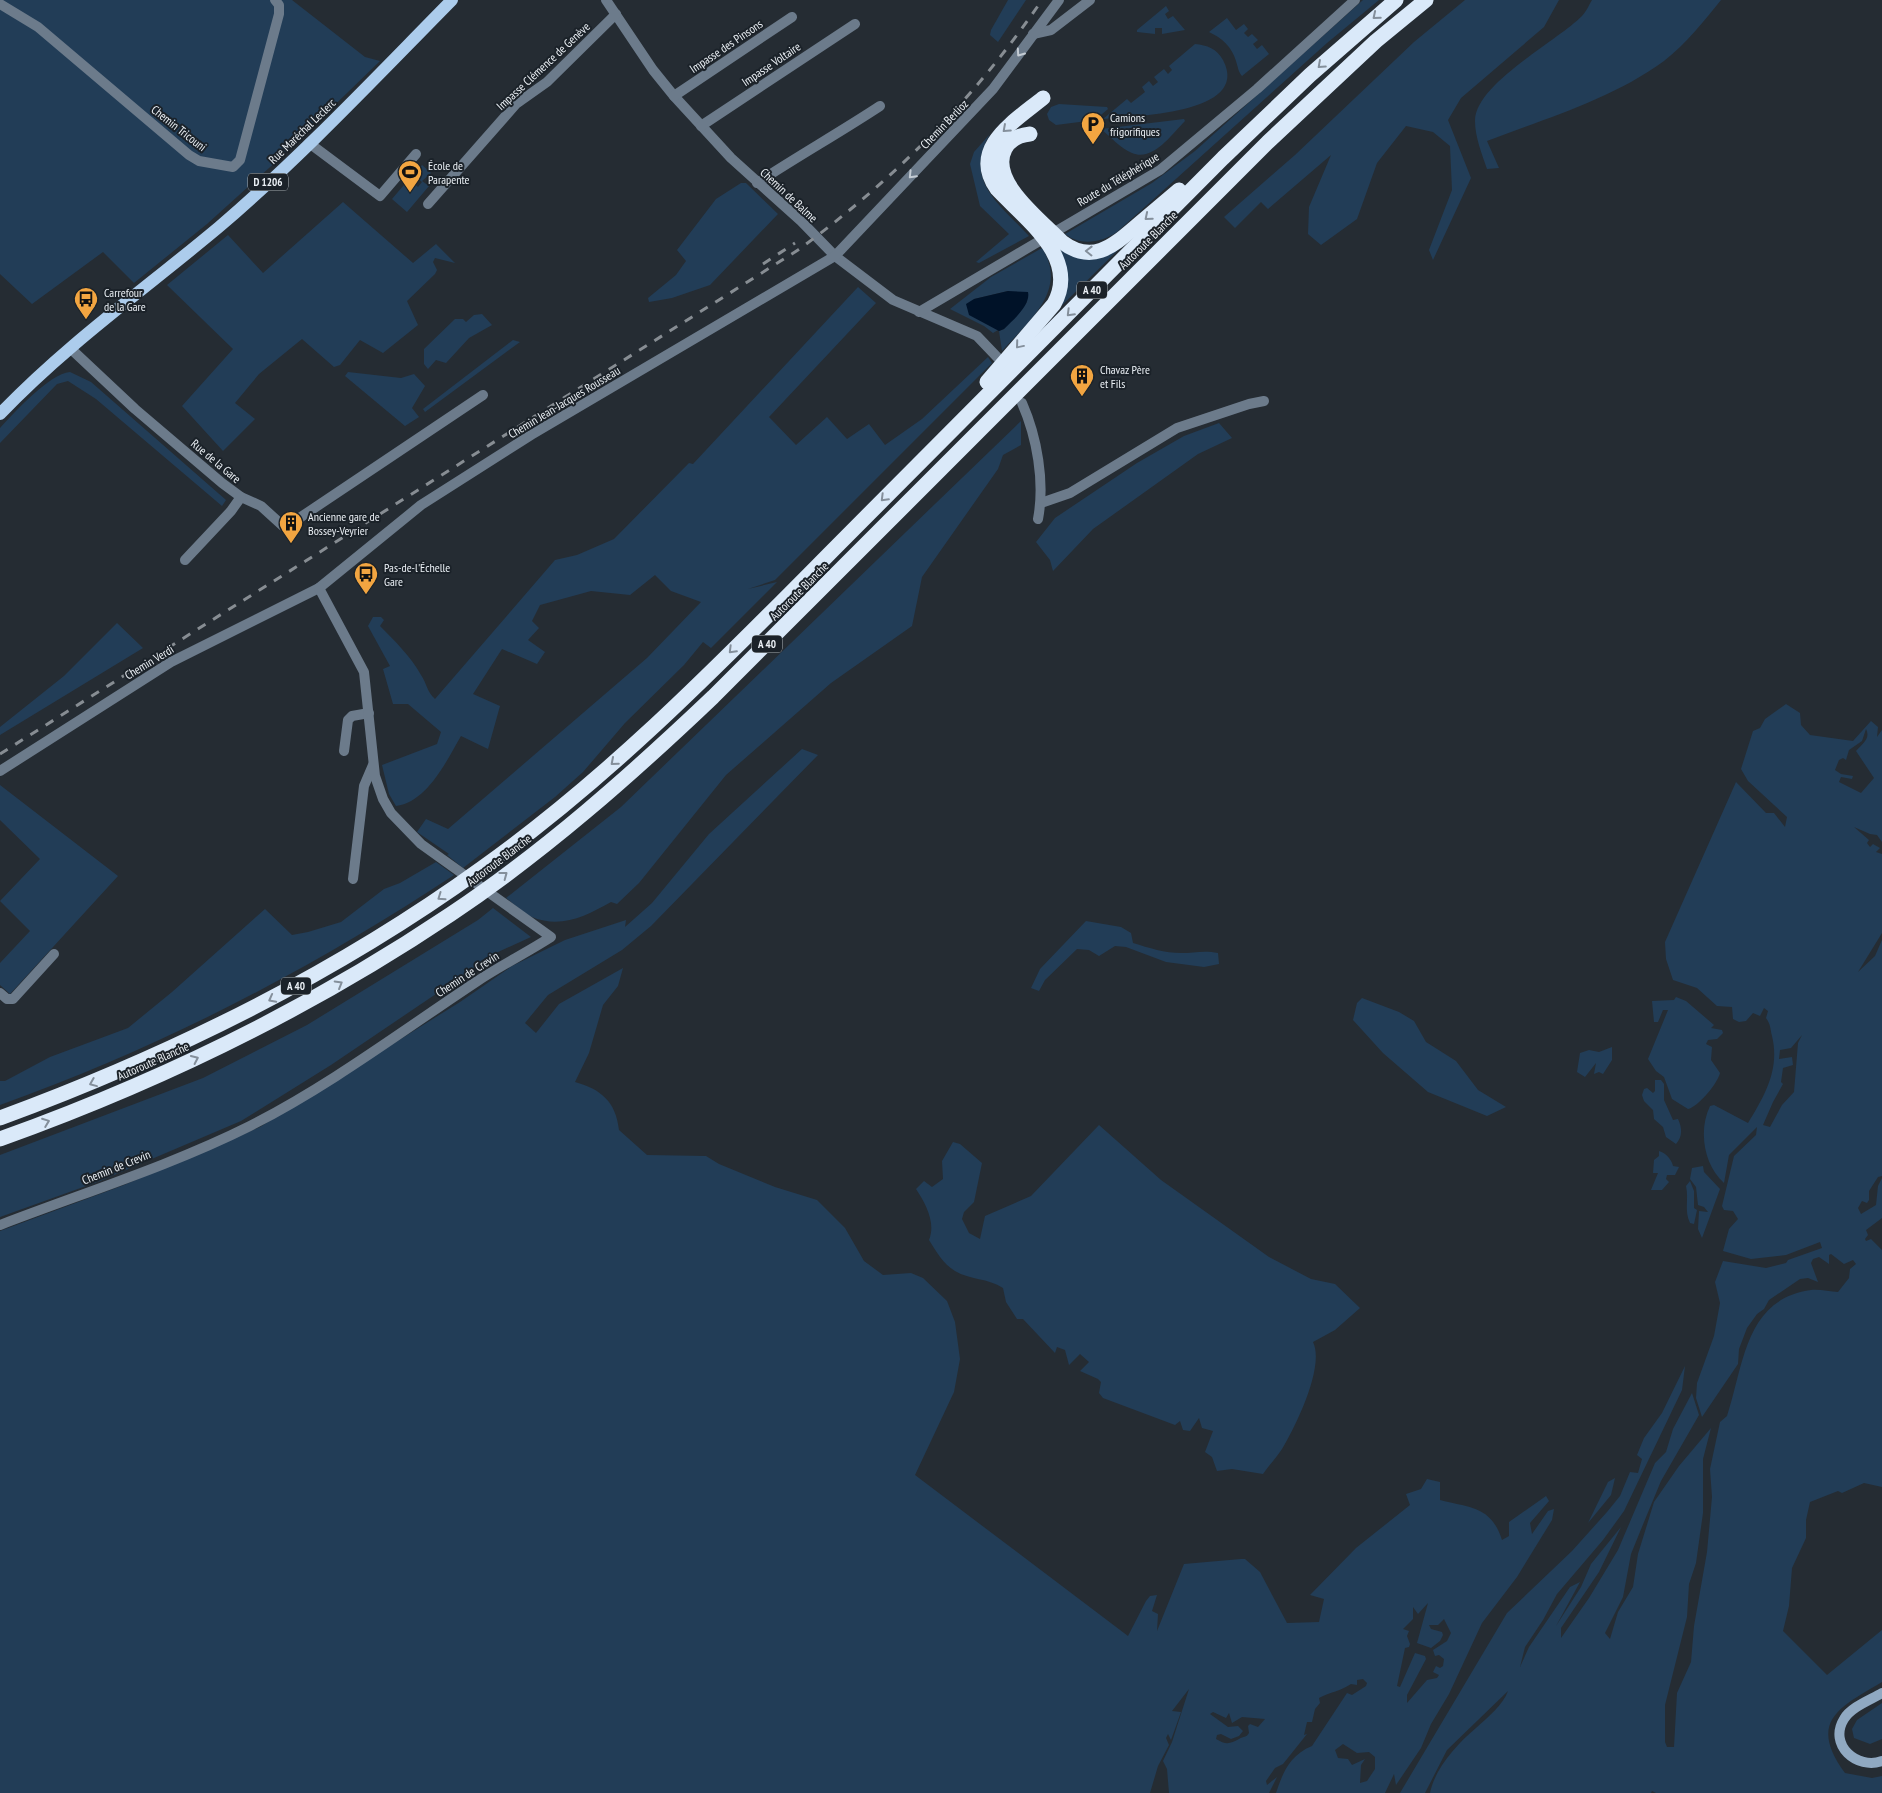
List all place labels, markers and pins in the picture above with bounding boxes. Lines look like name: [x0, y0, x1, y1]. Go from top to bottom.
place label: Camions frigorifiques: [1110, 110, 1160, 139]
parking icon: Camions frigorifiques: [1080, 111, 1106, 145]
place label: École de Parapente: [428, 158, 470, 187]
sports icon: École de Parapente: [397, 159, 423, 193]
place label: Carrefour de la Gare: [104, 285, 146, 314]
bus stop icon: Carrefour de la Gare: [73, 286, 99, 320]
place label: Chavaz Père et Fils: [1100, 362, 1150, 391]
building icon: Chavaz Père et Fils: [1069, 363, 1095, 397]
place label: Ancienne gare de Bossey-Veyrier: [308, 509, 380, 538]
building icon: Ancienne gare de Bossey-Veyrier: [278, 510, 304, 544]
place label: Pas-de-l'Échelle Gare: [384, 560, 450, 589]
bus stop icon: Pas-de-l'Échelle Gare: [353, 561, 379, 595]

